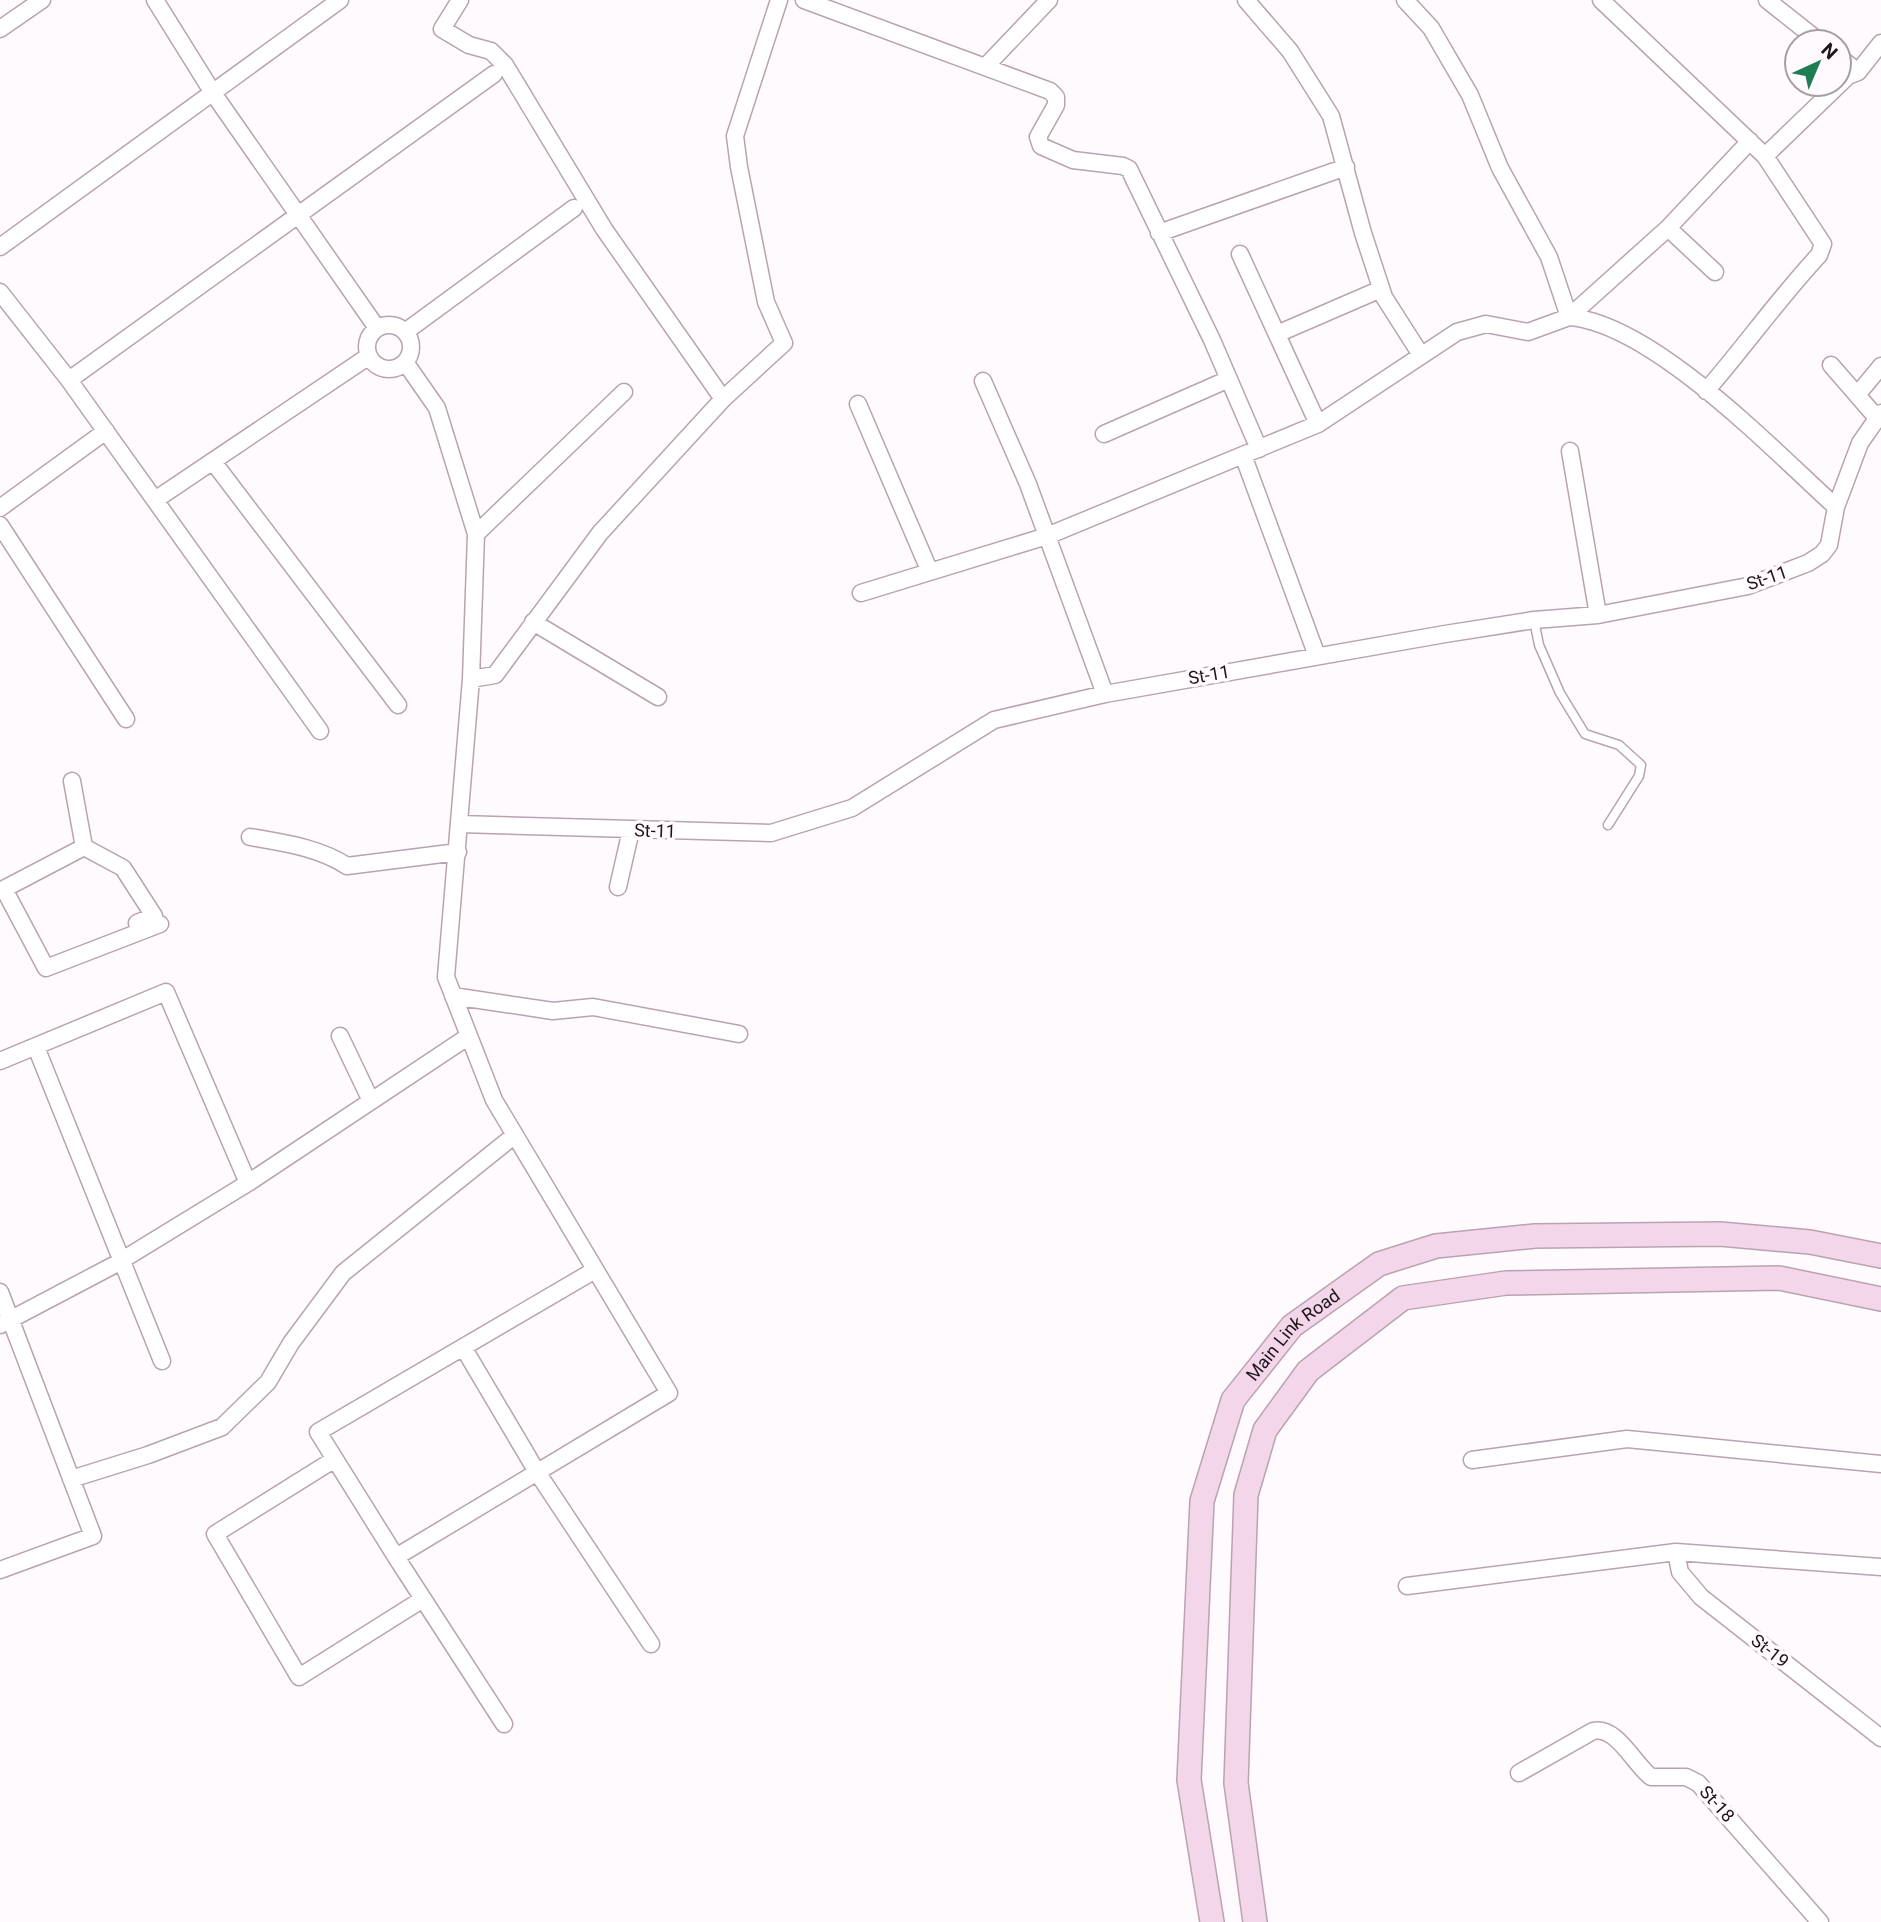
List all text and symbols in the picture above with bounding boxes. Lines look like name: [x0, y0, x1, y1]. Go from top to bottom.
north arrow: [1783, 28, 1853, 98]
text: N: [1817, 38, 1842, 64]
street label: St-11: [1744, 561, 1790, 594]
street label: St-11: [1187, 661, 1231, 688]
street label: St-11: [634, 819, 676, 842]
street label: Main Link Road: [1242, 1284, 1344, 1385]
street label: St-19: [1747, 1629, 1793, 1672]
street label: St-18: [1696, 1781, 1739, 1826]

